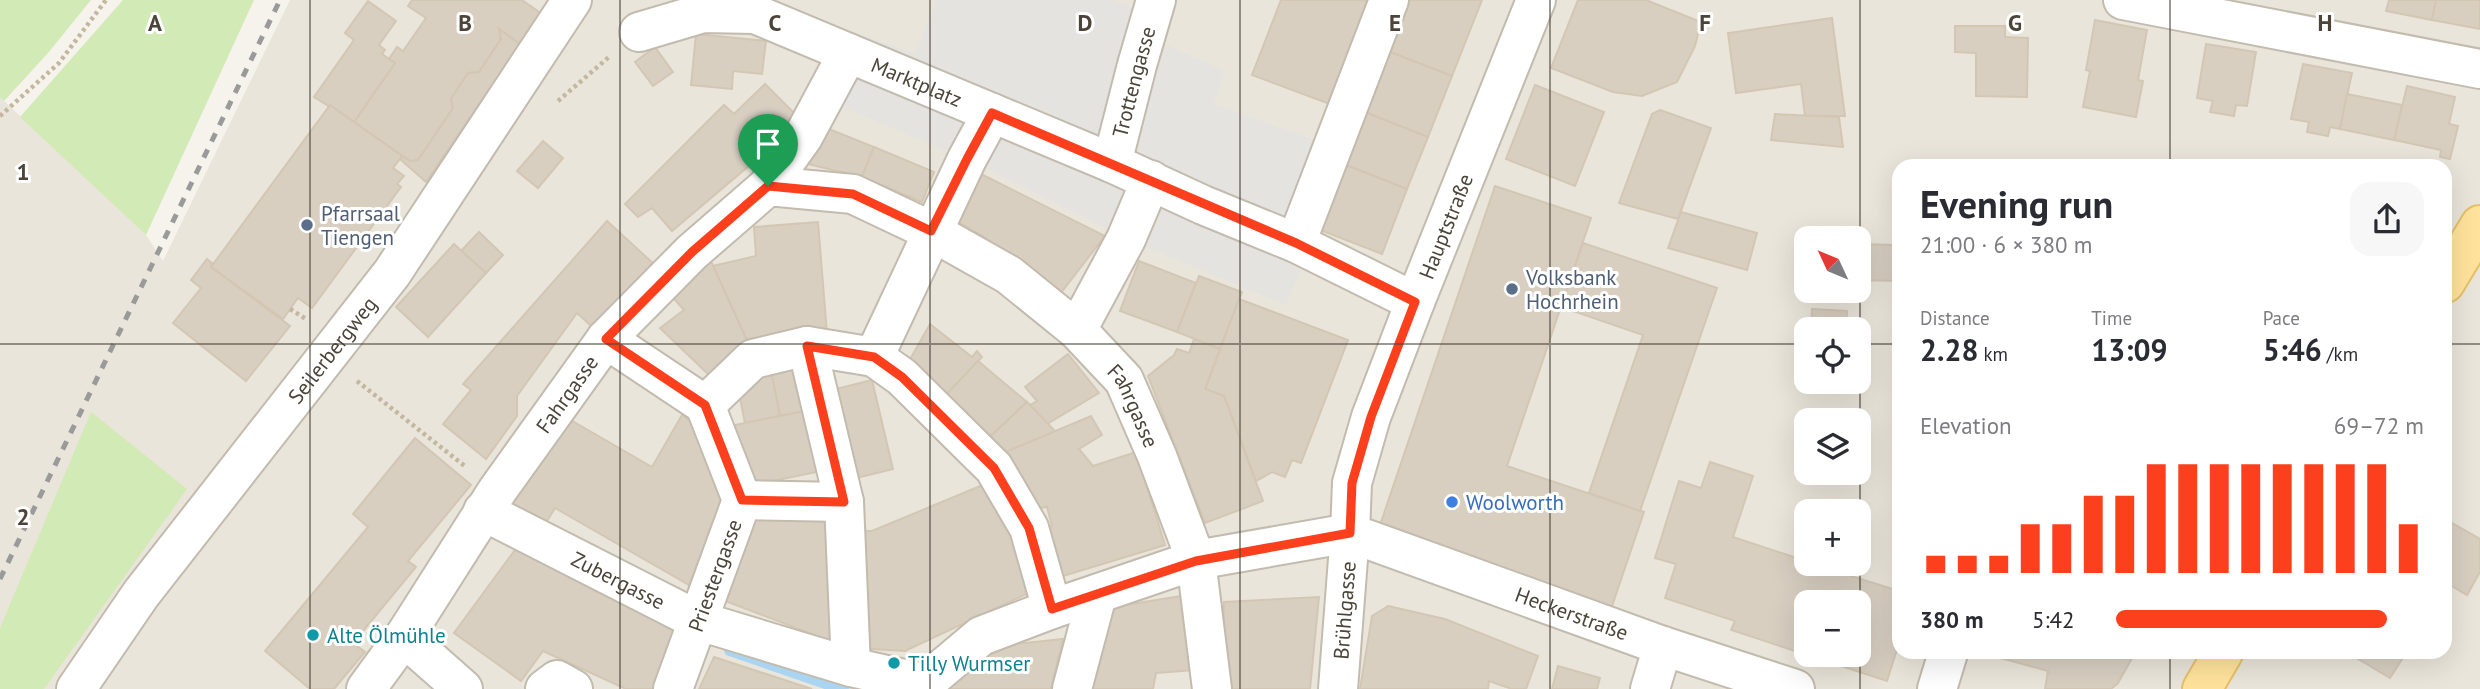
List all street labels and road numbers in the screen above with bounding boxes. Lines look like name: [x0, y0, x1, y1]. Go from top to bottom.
street label: Trottengasse: [1106, 23, 1161, 140]
street label: Marktplatz: [867, 51, 966, 112]
street label: Hauptstraße: [1412, 170, 1479, 283]
street label: Seilerbergweg: [282, 291, 382, 409]
street label: Fahrgasse: [529, 349, 604, 438]
street label: Fahrgasse: [1102, 358, 1165, 452]
street label: Priestergasse: [682, 515, 747, 635]
street label: Zubergasse: [567, 545, 670, 615]
street label: Brühlgasse: [1327, 560, 1361, 660]
street label: Heckerstraße: [1512, 580, 1632, 646]

